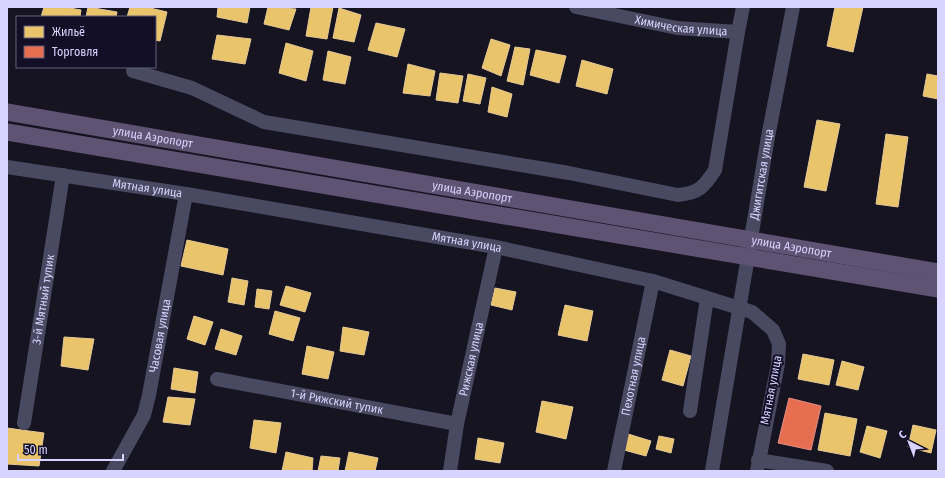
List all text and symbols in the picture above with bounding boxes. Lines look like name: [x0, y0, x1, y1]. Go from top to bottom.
street label: Химическая улица: [634, 12, 728, 38]
legend: [16, 16, 156, 68]
text: Жильё: [52, 25, 85, 39]
text: Торговля: [52, 45, 98, 59]
street label: улица Аэропорт: [112, 123, 194, 151]
street label: Джигитская улица: [747, 127, 776, 222]
street label: Мятная улица: [111, 176, 183, 200]
street label: улица Аэропорт: [431, 178, 513, 206]
street label: Мятная улица: [431, 229, 503, 255]
street label: улица Аэропорт: [750, 233, 833, 261]
street label: 3-й Мятный тупик: [29, 253, 57, 345]
street label: Часовая улица: [146, 298, 174, 373]
street label: Рижская улица: [456, 321, 486, 397]
street label: Пехотная улица: [619, 335, 648, 417]
street label: Мятная улица: [757, 354, 785, 426]
street label: 1-й Рижский тупик: [290, 386, 385, 417]
north arrow: [889, 422, 929, 462]
text: С: [896, 428, 909, 442]
scale bar: [18, 436, 123, 462]
text: 50 m: [24, 443, 48, 457]

